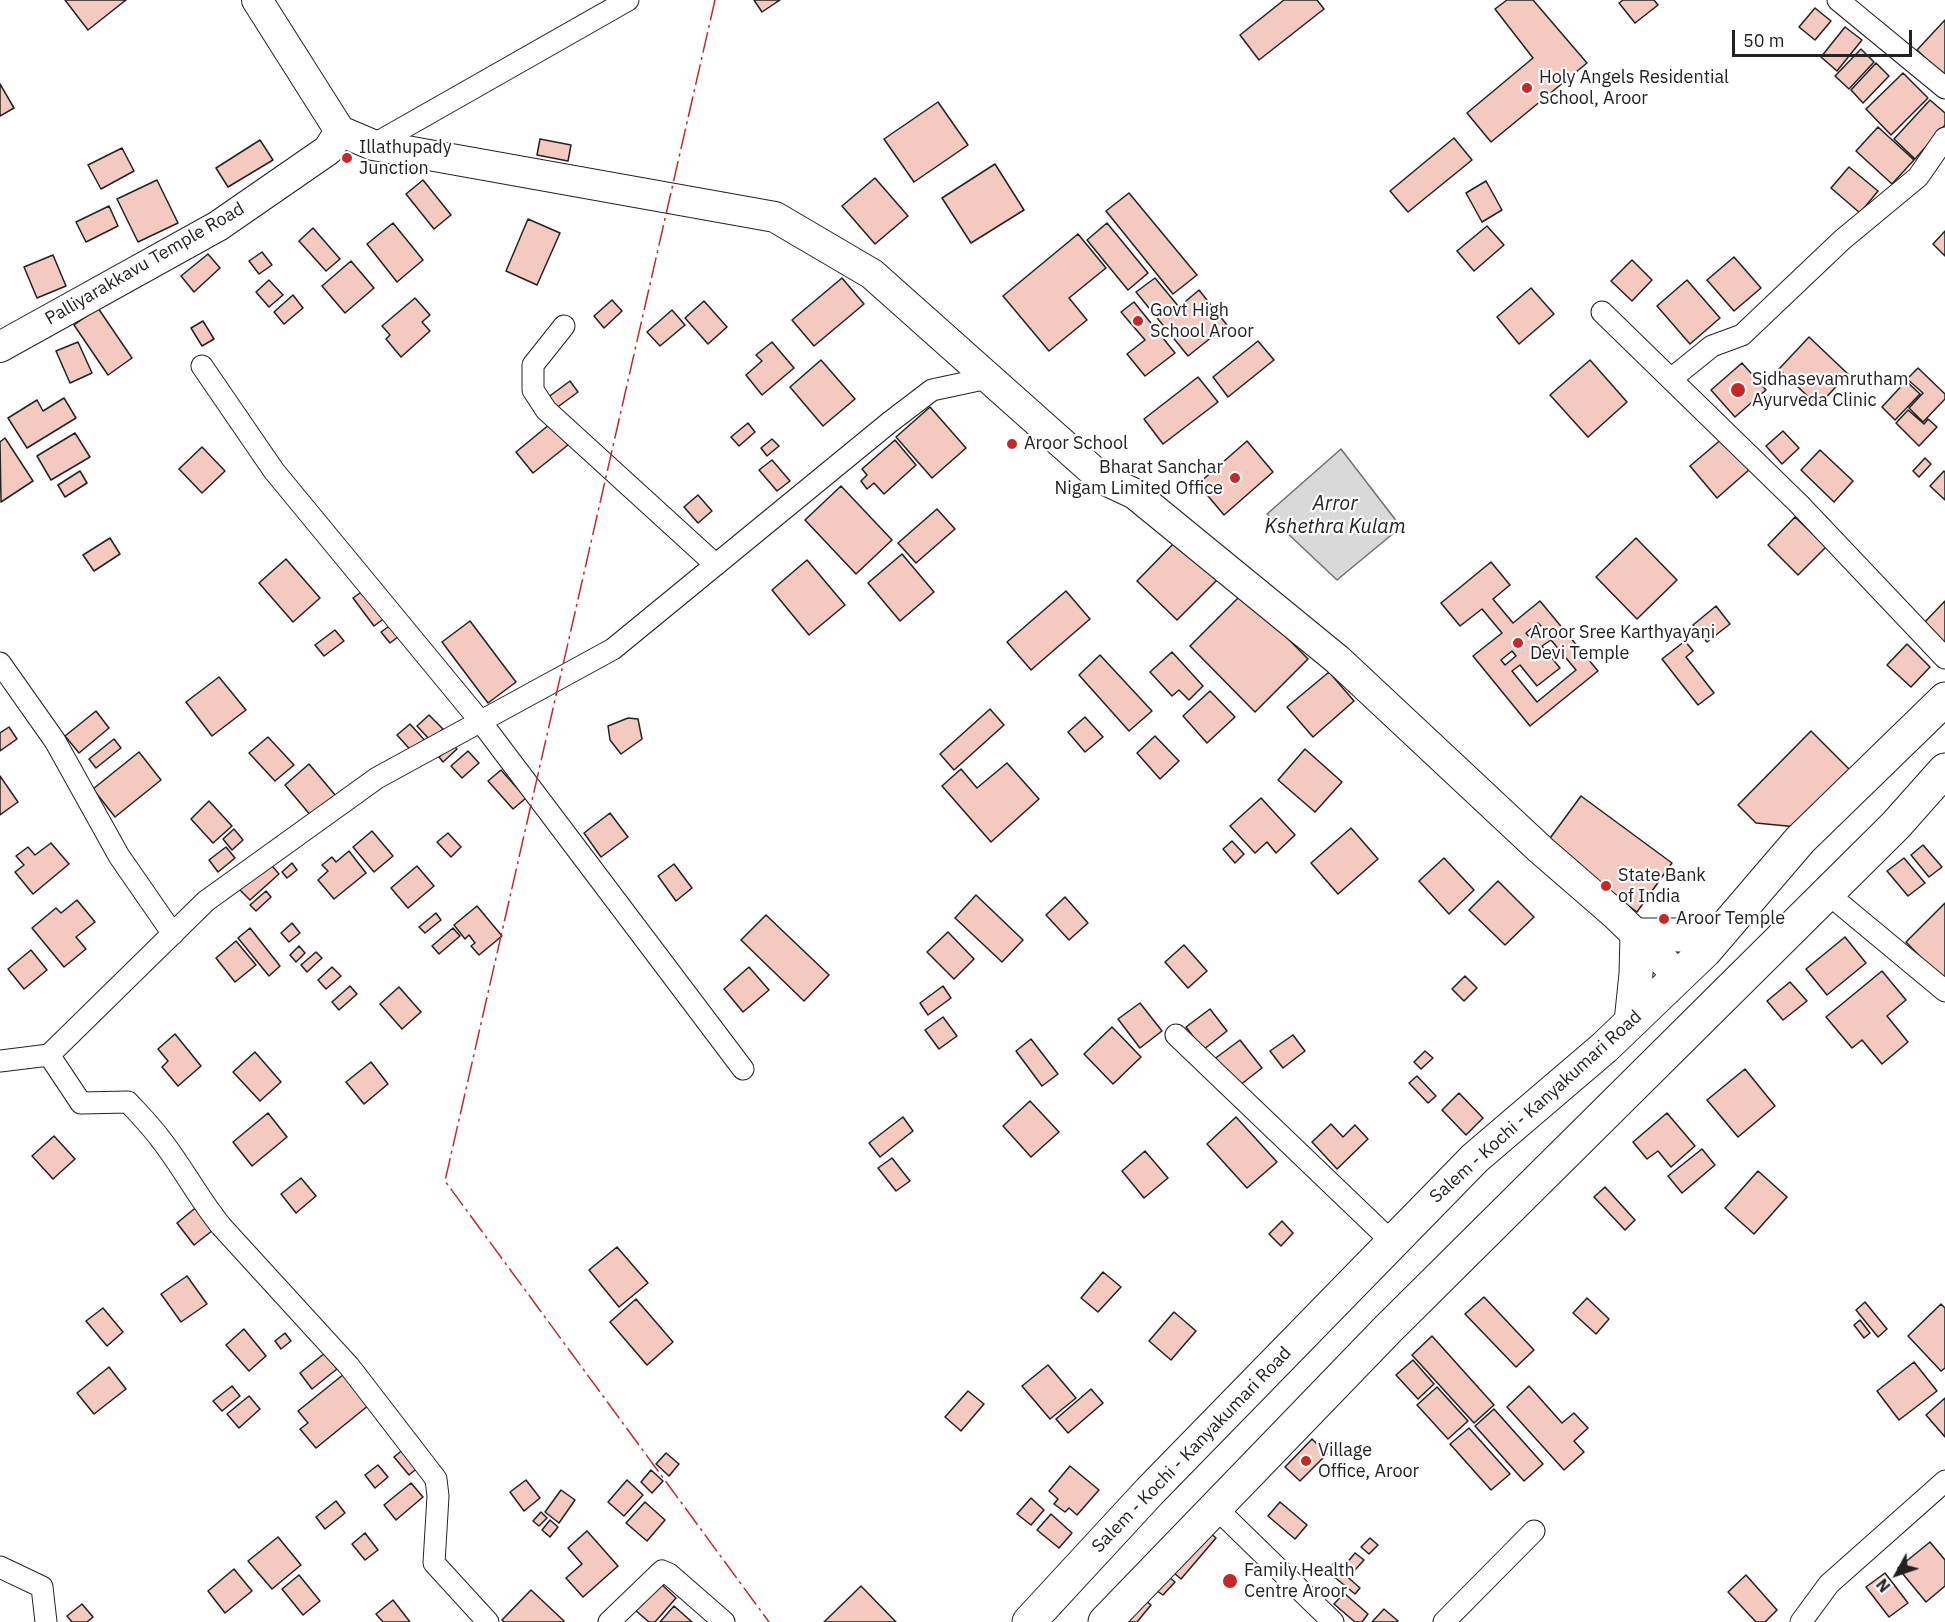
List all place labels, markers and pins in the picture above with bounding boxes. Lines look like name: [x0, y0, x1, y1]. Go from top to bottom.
place label: Holy Angels Residential School, Aroor: [1539, 67, 1729, 110]
marker: Holy Angels Residential School, Aroor: [1520, 81, 1534, 95]
place label: Illathupady Junction: [359, 137, 452, 180]
marker: Illathupady Junction: [340, 151, 354, 165]
place label: Govt High School Aroor: [1150, 300, 1254, 342]
marker: Govt High School Aroor: [1131, 314, 1145, 328]
place label: Sidhasevamrutham Ayurveda Clinic: [1752, 369, 1908, 412]
marker: Sidhasevamrutham Ayurveda Clinic: [1729, 381, 1747, 399]
place label: Aroor School: [1024, 433, 1128, 455]
marker: Aroor School: [1005, 437, 1019, 451]
place label: Bharat Sanchar Nigam Limited Office: [1055, 457, 1223, 500]
marker: Bharat Sanchar Nigam Limited Office: [1228, 471, 1242, 485]
place label: Aroor Sree Karthyayani Devi Temple: [1530, 622, 1715, 664]
marker: Aroor Sree Karthyayani Devi Temple: [1511, 636, 1525, 650]
place label: State Bank of India: [1618, 865, 1706, 908]
marker: State Bank of India: [1599, 879, 1613, 893]
place label: Aroor Temple: [1676, 908, 1785, 930]
marker: Aroor Temple: [1657, 912, 1671, 926]
place label: Village Office, Aroor: [1318, 1440, 1419, 1482]
marker: Village Office, Aroor: [1299, 1454, 1313, 1468]
place label: Family Health Centre Aroor: [1244, 1560, 1355, 1602]
marker: Family Health Centre Aroor: [1221, 1572, 1239, 1590]

